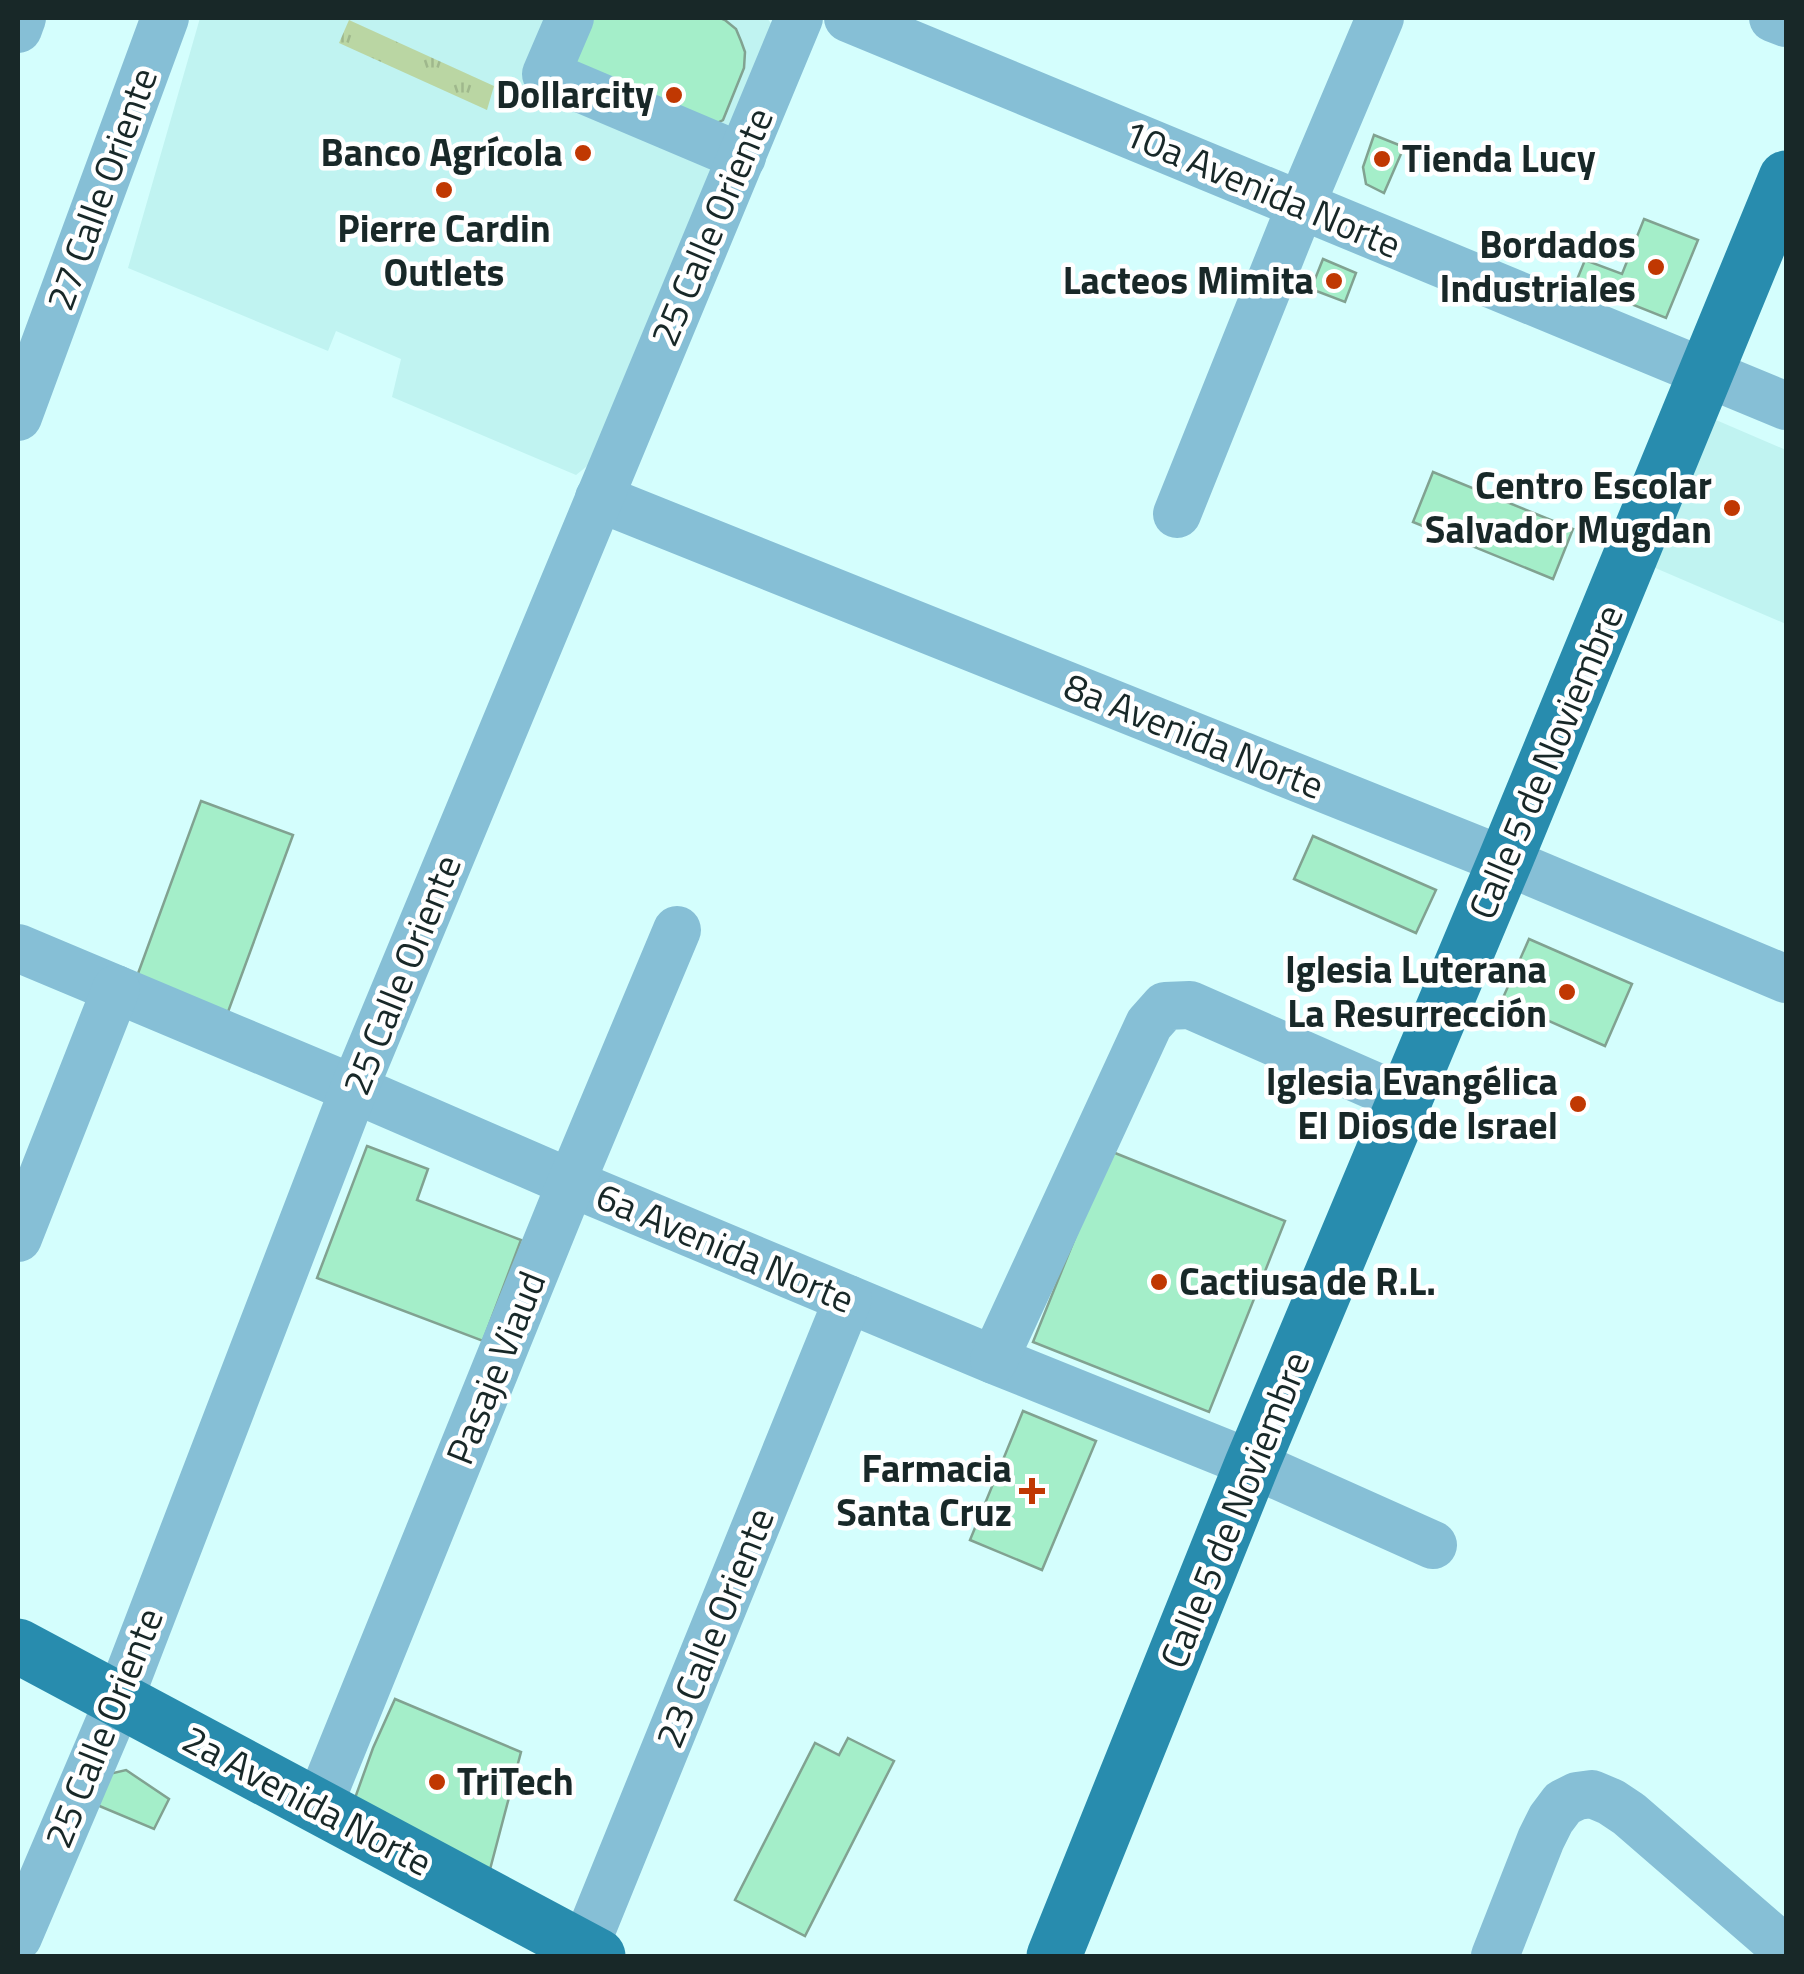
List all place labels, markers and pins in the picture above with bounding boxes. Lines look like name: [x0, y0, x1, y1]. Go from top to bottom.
place label: Dollarcity: [496, 65, 654, 123]
marker: Dollarcity: [663, 84, 685, 106]
place label: Banco Agrícola: [321, 123, 563, 181]
place label: Tienda Lucy: [1402, 129, 1596, 187]
marker: Banco Agrícola: [572, 142, 594, 164]
marker: Tienda Lucy: [1371, 148, 1393, 170]
marker: Pierre Cardin Outlets: [433, 179, 455, 201]
place label: Pierre Cardin Outlets: [337, 199, 551, 301]
place label: Bordados Industriales: [1440, 215, 1636, 317]
place label: Lacteos Mimita: [1063, 251, 1314, 309]
marker: Bordados Industriales: [1645, 256, 1667, 278]
marker: Lacteos Mimita: [1323, 270, 1345, 292]
place label: Centro Escolar Salvador Mugdan: [1425, 456, 1712, 558]
marker: Centro Escolar Salvador Mugdan: [1721, 497, 1743, 519]
place label: Iglesia Luterana La Resurrección: [1285, 940, 1547, 1042]
marker: Iglesia Luterana La Resurrección: [1556, 981, 1578, 1003]
place label: Iglesia Evangélica El Dios de Israel: [1266, 1052, 1558, 1154]
marker: Iglesia Evangélica El Dios de Israel: [1567, 1093, 1589, 1115]
place label: Cactiusa de R.L.: [1179, 1252, 1436, 1310]
marker: Cactiusa de R.L.: [1148, 1271, 1170, 1293]
place label: Farmacia Santa Cruz: [836, 1439, 1012, 1541]
marker: Farmacia Santa Cruz: [1021, 1480, 1043, 1502]
place label: TriTech: [457, 1752, 574, 1810]
marker: TriTech: [426, 1771, 448, 1793]

